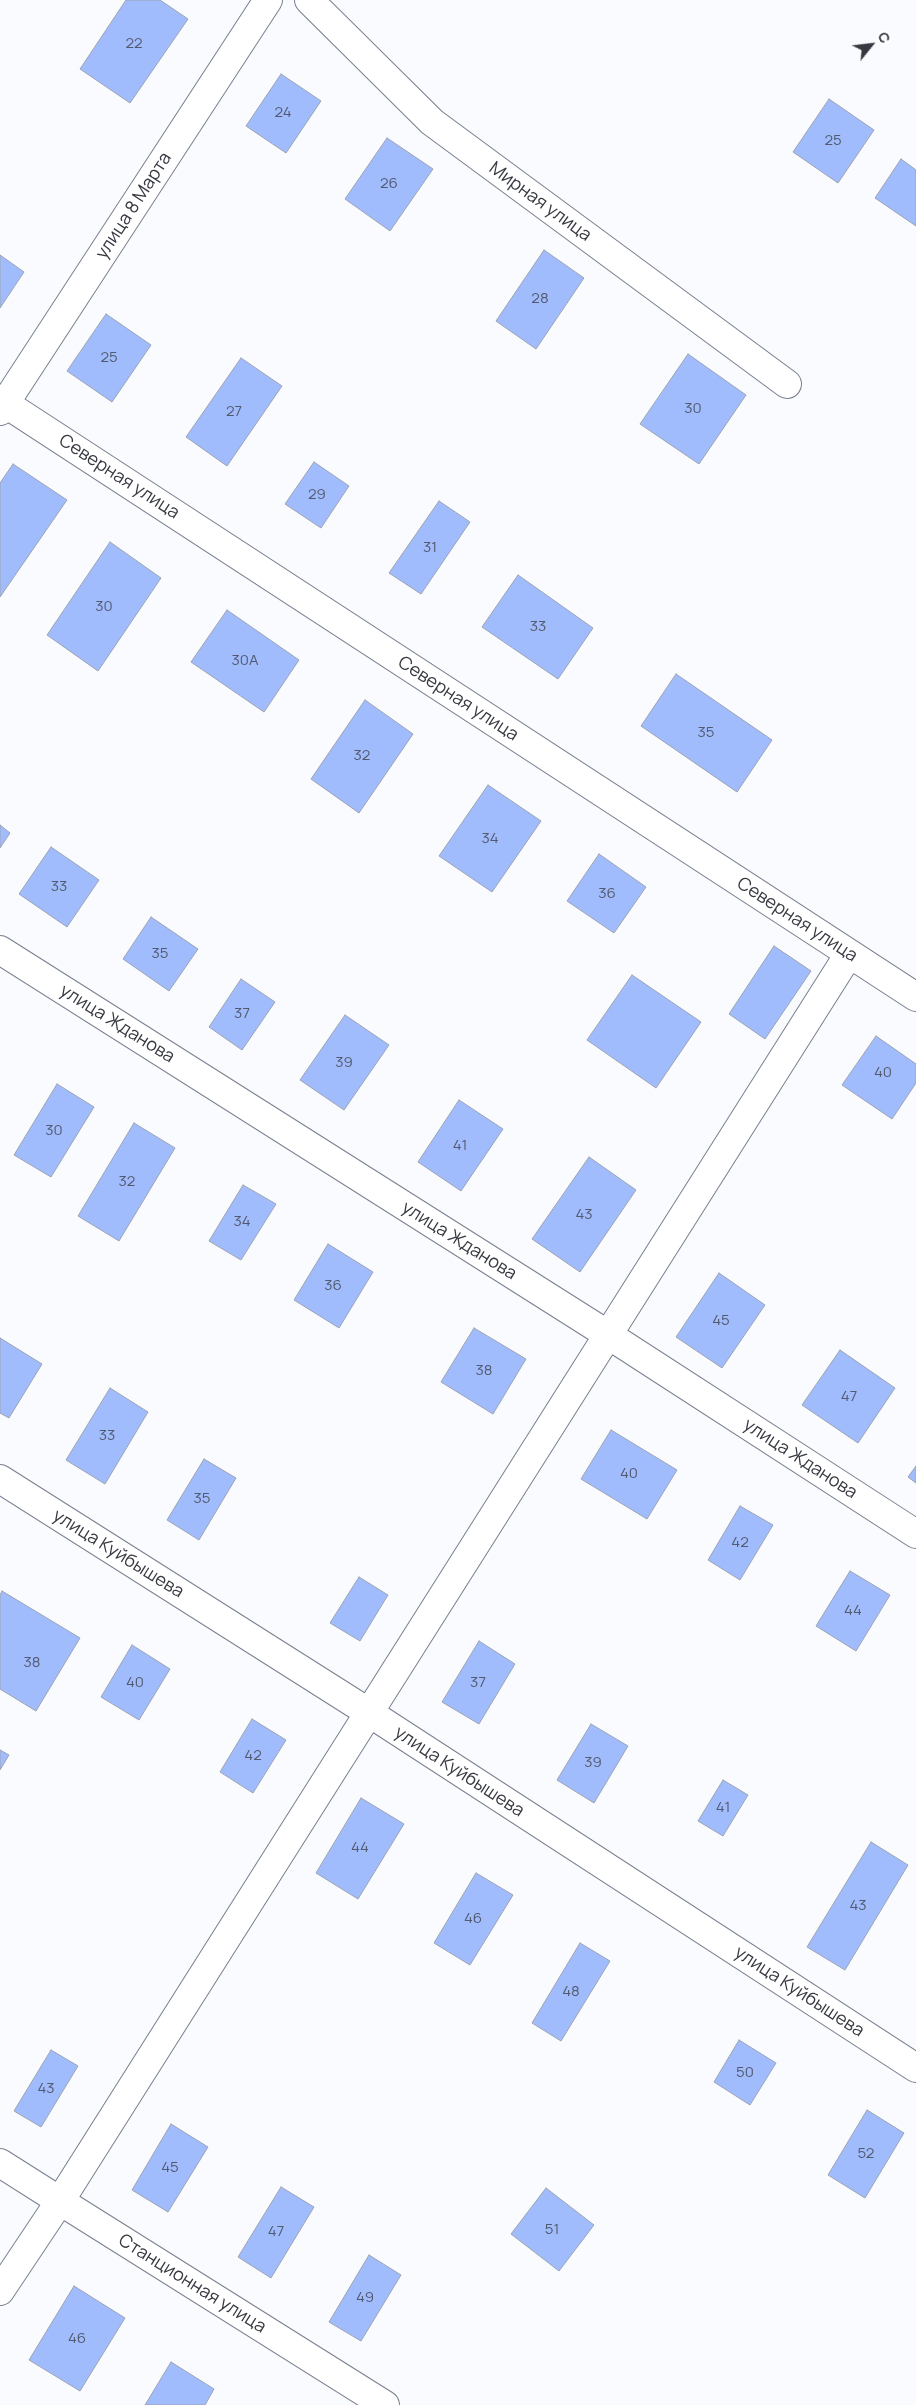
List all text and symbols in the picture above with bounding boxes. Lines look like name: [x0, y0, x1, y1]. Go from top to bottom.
north arrow: [846, 20, 896, 70]
text: С: [874, 28, 895, 47]
house number: 22: [125, 35, 143, 53]
house number: 24: [274, 104, 292, 122]
house number: 25: [824, 132, 842, 150]
street label: улица 8 Марта: [91, 149, 177, 263]
street label: Мирная улица: [485, 158, 595, 246]
house number: 26: [380, 175, 398, 193]
house number: 28: [531, 290, 549, 308]
house number: 25: [100, 349, 118, 367]
house number: 30: [684, 400, 702, 418]
house number: 27: [226, 403, 242, 421]
street label: Северная улица: [55, 430, 183, 524]
house number: 29: [308, 486, 326, 504]
house number: 31: [423, 539, 437, 557]
house number: 30: [95, 598, 113, 616]
house number: 33: [530, 618, 546, 636]
house number: 30А: [232, 652, 258, 670]
street label: Северная улица: [394, 652, 522, 746]
house number: 35: [698, 724, 714, 742]
house number: 32: [354, 747, 370, 765]
house number: 34: [481, 830, 499, 848]
street label: Северная улица: [733, 873, 861, 967]
house number: 33: [51, 878, 67, 896]
house number: 36: [598, 885, 616, 903]
house number: 35: [152, 945, 168, 963]
street label: улица Жданова: [56, 980, 178, 1068]
house number: 37: [234, 1005, 250, 1023]
house number: 39: [335, 1054, 353, 1072]
house number: 40: [874, 1064, 892, 1082]
house number: 30: [45, 1122, 63, 1140]
house number: 41: [453, 1137, 467, 1155]
house number: 32: [119, 1173, 135, 1191]
street label: улица Жданова: [398, 1197, 520, 1285]
house number: 43: [575, 1206, 593, 1224]
house number: 34: [233, 1213, 251, 1231]
house number: 36: [324, 1277, 342, 1295]
house number: 45: [712, 1312, 730, 1330]
house number: 38: [475, 1362, 493, 1380]
house number: 47: [841, 1388, 857, 1406]
street label: улица Жданова: [739, 1414, 861, 1504]
house number: 33: [99, 1427, 115, 1445]
house number: 40: [620, 1465, 638, 1483]
house number: 35: [194, 1490, 210, 1508]
street label: улица Куйбышева: [48, 1505, 188, 1603]
house number: 42: [731, 1534, 749, 1552]
house number: 44: [844, 1602, 862, 1620]
house number: 38: [23, 1654, 41, 1672]
house number: 40: [126, 1674, 144, 1692]
house number: 37: [470, 1674, 486, 1692]
street label: улица Куйбышева: [390, 1722, 528, 1822]
house number: 42: [244, 1747, 262, 1765]
house number: 39: [584, 1754, 602, 1772]
house number: 41: [716, 1799, 730, 1817]
house number: 44: [351, 1839, 369, 1857]
house number: 43: [849, 1897, 867, 1915]
house number: 46: [464, 1910, 482, 1928]
street label: улица Куйбышева: [730, 1942, 868, 2042]
house number: 48: [562, 1983, 580, 2001]
house number: 50: [736, 2064, 754, 2082]
house number: 43: [37, 2080, 55, 2098]
house number: 52: [858, 2145, 874, 2163]
house number: 45: [161, 2159, 179, 2177]
house number: 51: [545, 2221, 559, 2239]
house number: 47: [268, 2223, 284, 2241]
street label: Станционная улица: [114, 2230, 270, 2338]
house number: 49: [356, 2289, 374, 2307]
house number: 46: [68, 2330, 86, 2348]

